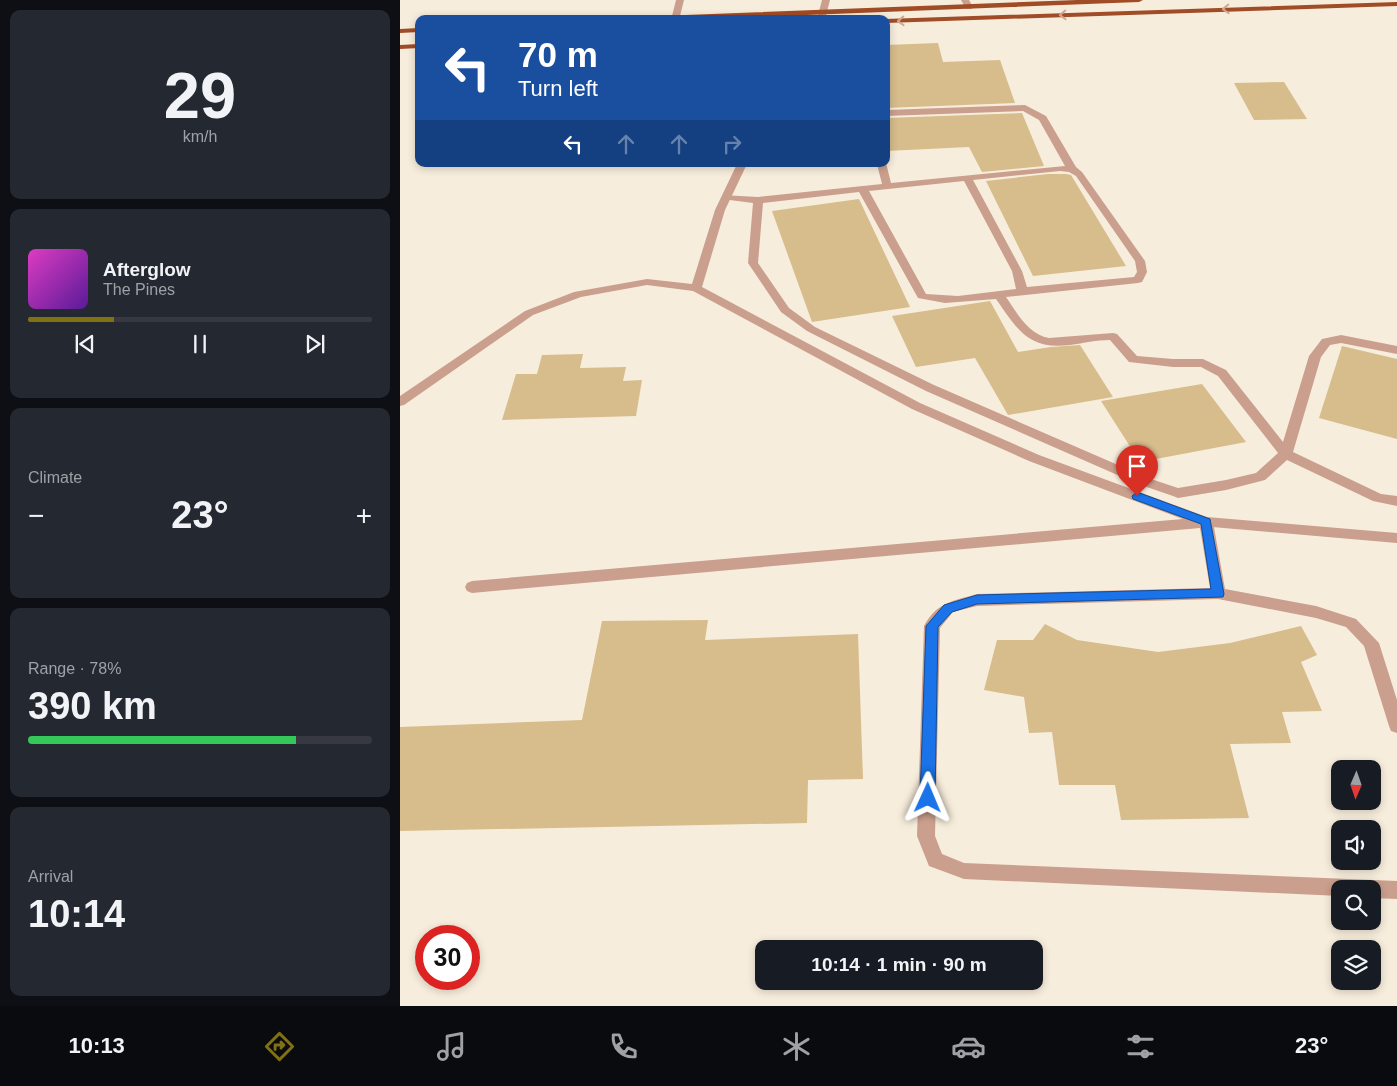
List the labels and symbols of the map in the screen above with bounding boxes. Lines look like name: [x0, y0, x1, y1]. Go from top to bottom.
one-way arrow: [1222, 4, 1230, 15]
one-way arrow: [1059, 10, 1067, 20]
one-way arrow: [897, 16, 904, 26]
pin: [1116, 445, 1158, 496]
north arrow: [1331, 760, 1381, 810]
position arrow: [901, 771, 953, 823]
speed limit sign: 30: [415, 925, 480, 990]

